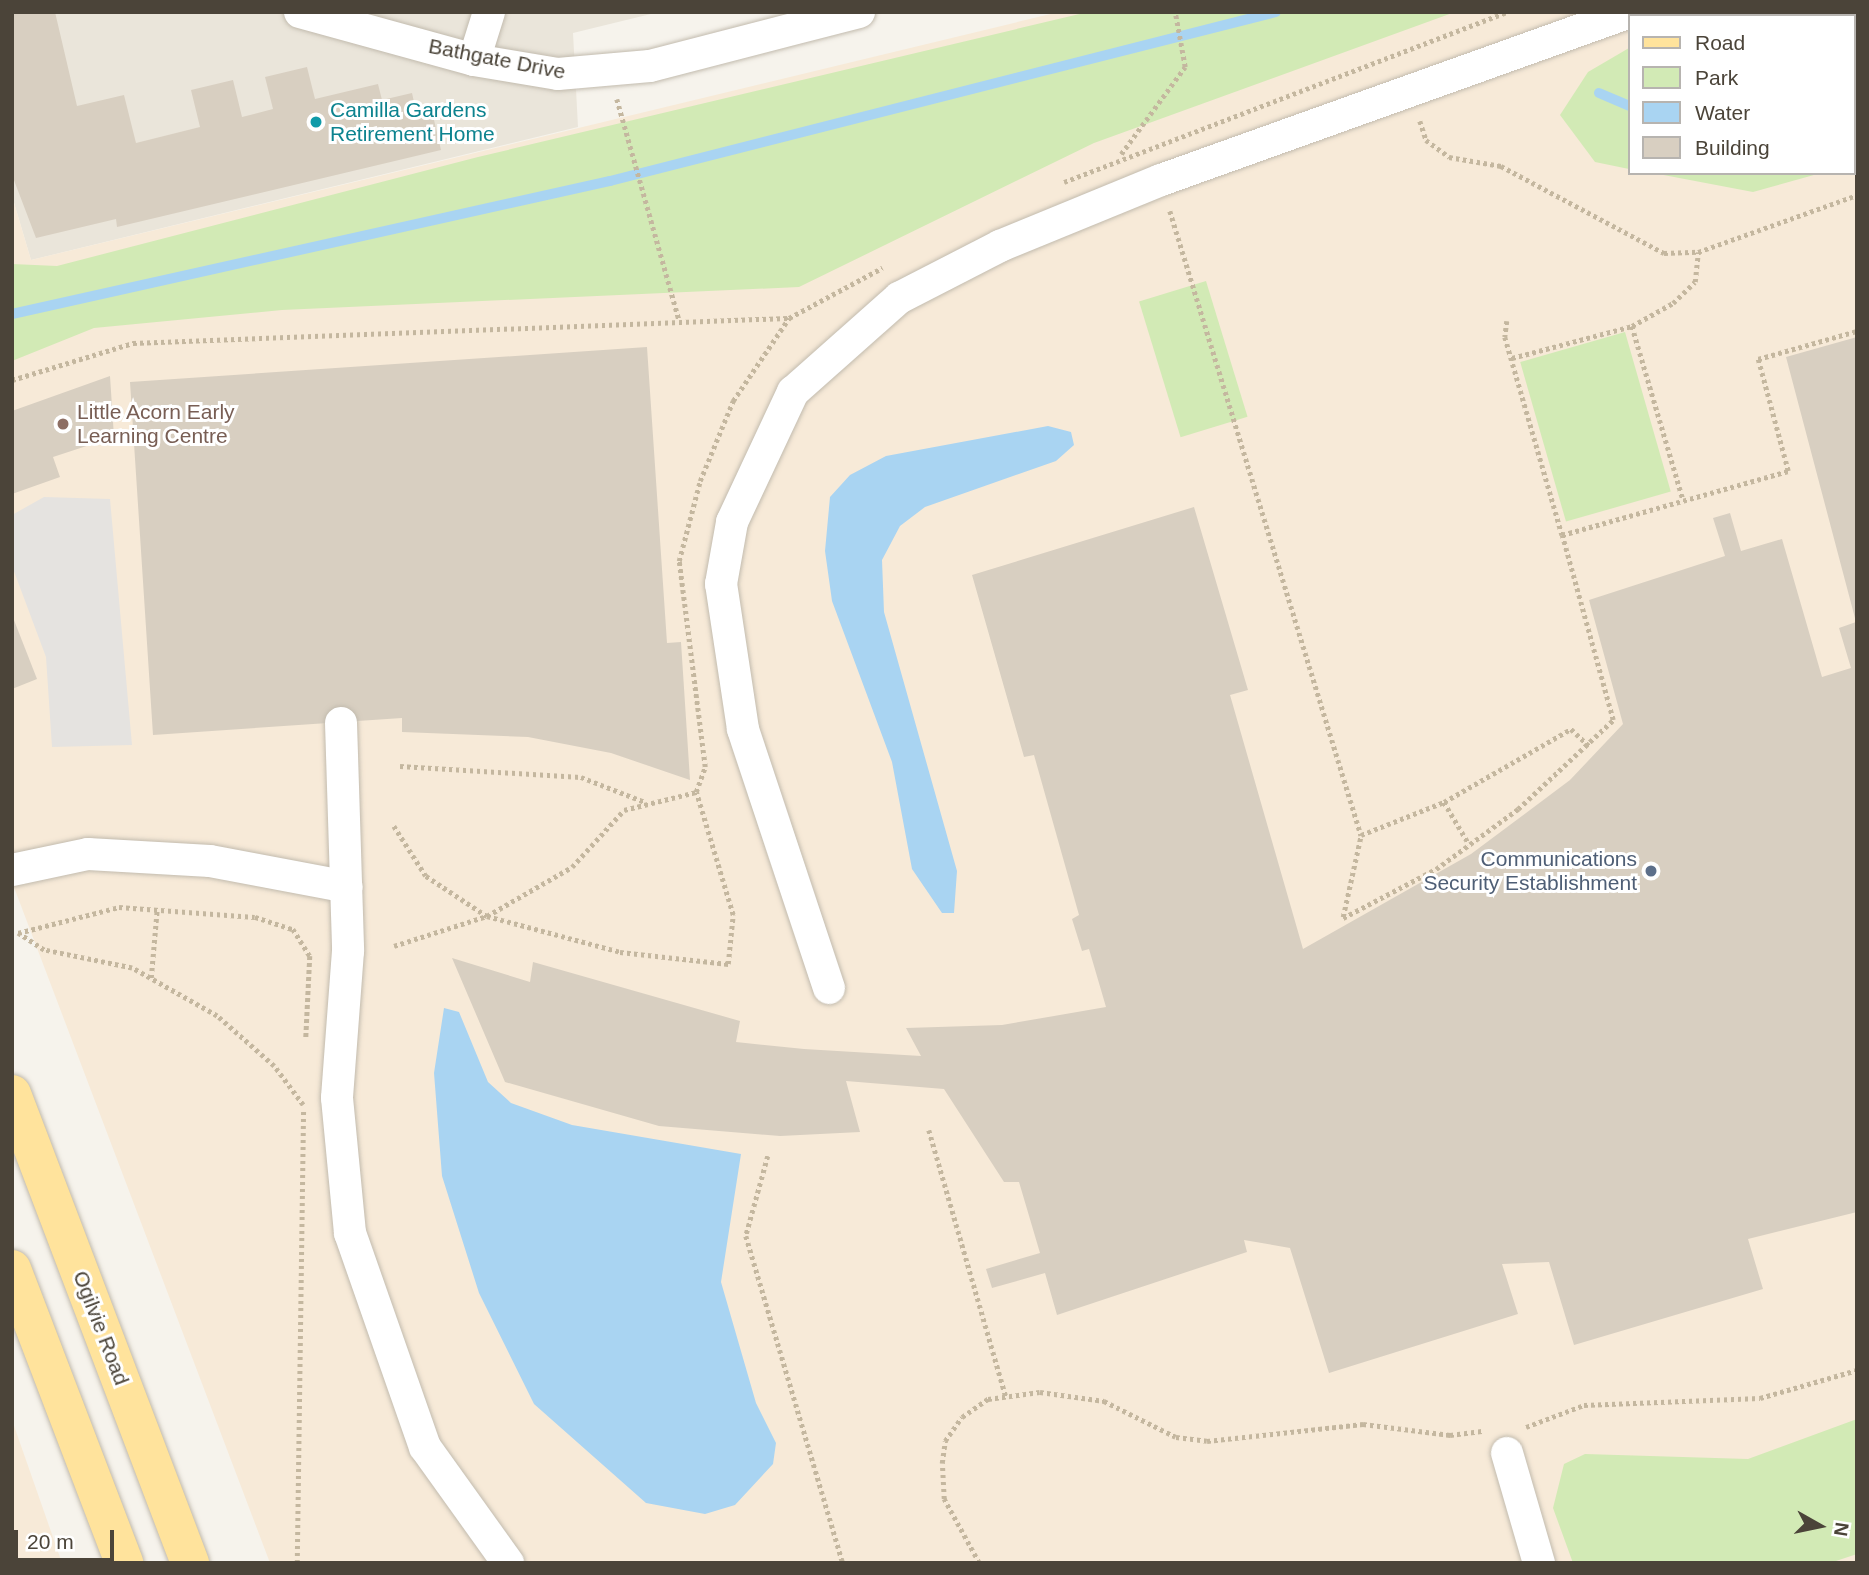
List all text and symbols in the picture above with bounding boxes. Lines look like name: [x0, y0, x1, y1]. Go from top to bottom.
legend: [1628, 14, 1855, 175]
text: Road: [1695, 31, 1745, 54]
street label: Bathgate Drive: [426, 33, 568, 85]
text: Park: [1695, 66, 1738, 89]
place label: Camilla Gardens Retirement Home: [330, 97, 495, 147]
text: Water: [1695, 101, 1750, 124]
marker: Camilla Gardens Retirement Home: [308, 114, 324, 130]
text: Building: [1695, 136, 1770, 159]
place label: Little Acorn Early Learning Centre: [77, 399, 236, 449]
marker: Little Acorn Early Learning Centre: [55, 416, 71, 432]
place label: Communications Security Establishment: [1423, 846, 1637, 896]
marker: Communications Security Establishment: [1643, 863, 1659, 879]
street label: Ogilvie Road: [68, 1267, 134, 1389]
north arrow: [1785, 1491, 1855, 1561]
scale bar: [18, 1516, 117, 1560]
text: N: [1830, 1521, 1853, 1538]
text: 20 m: [27, 1530, 74, 1553]

